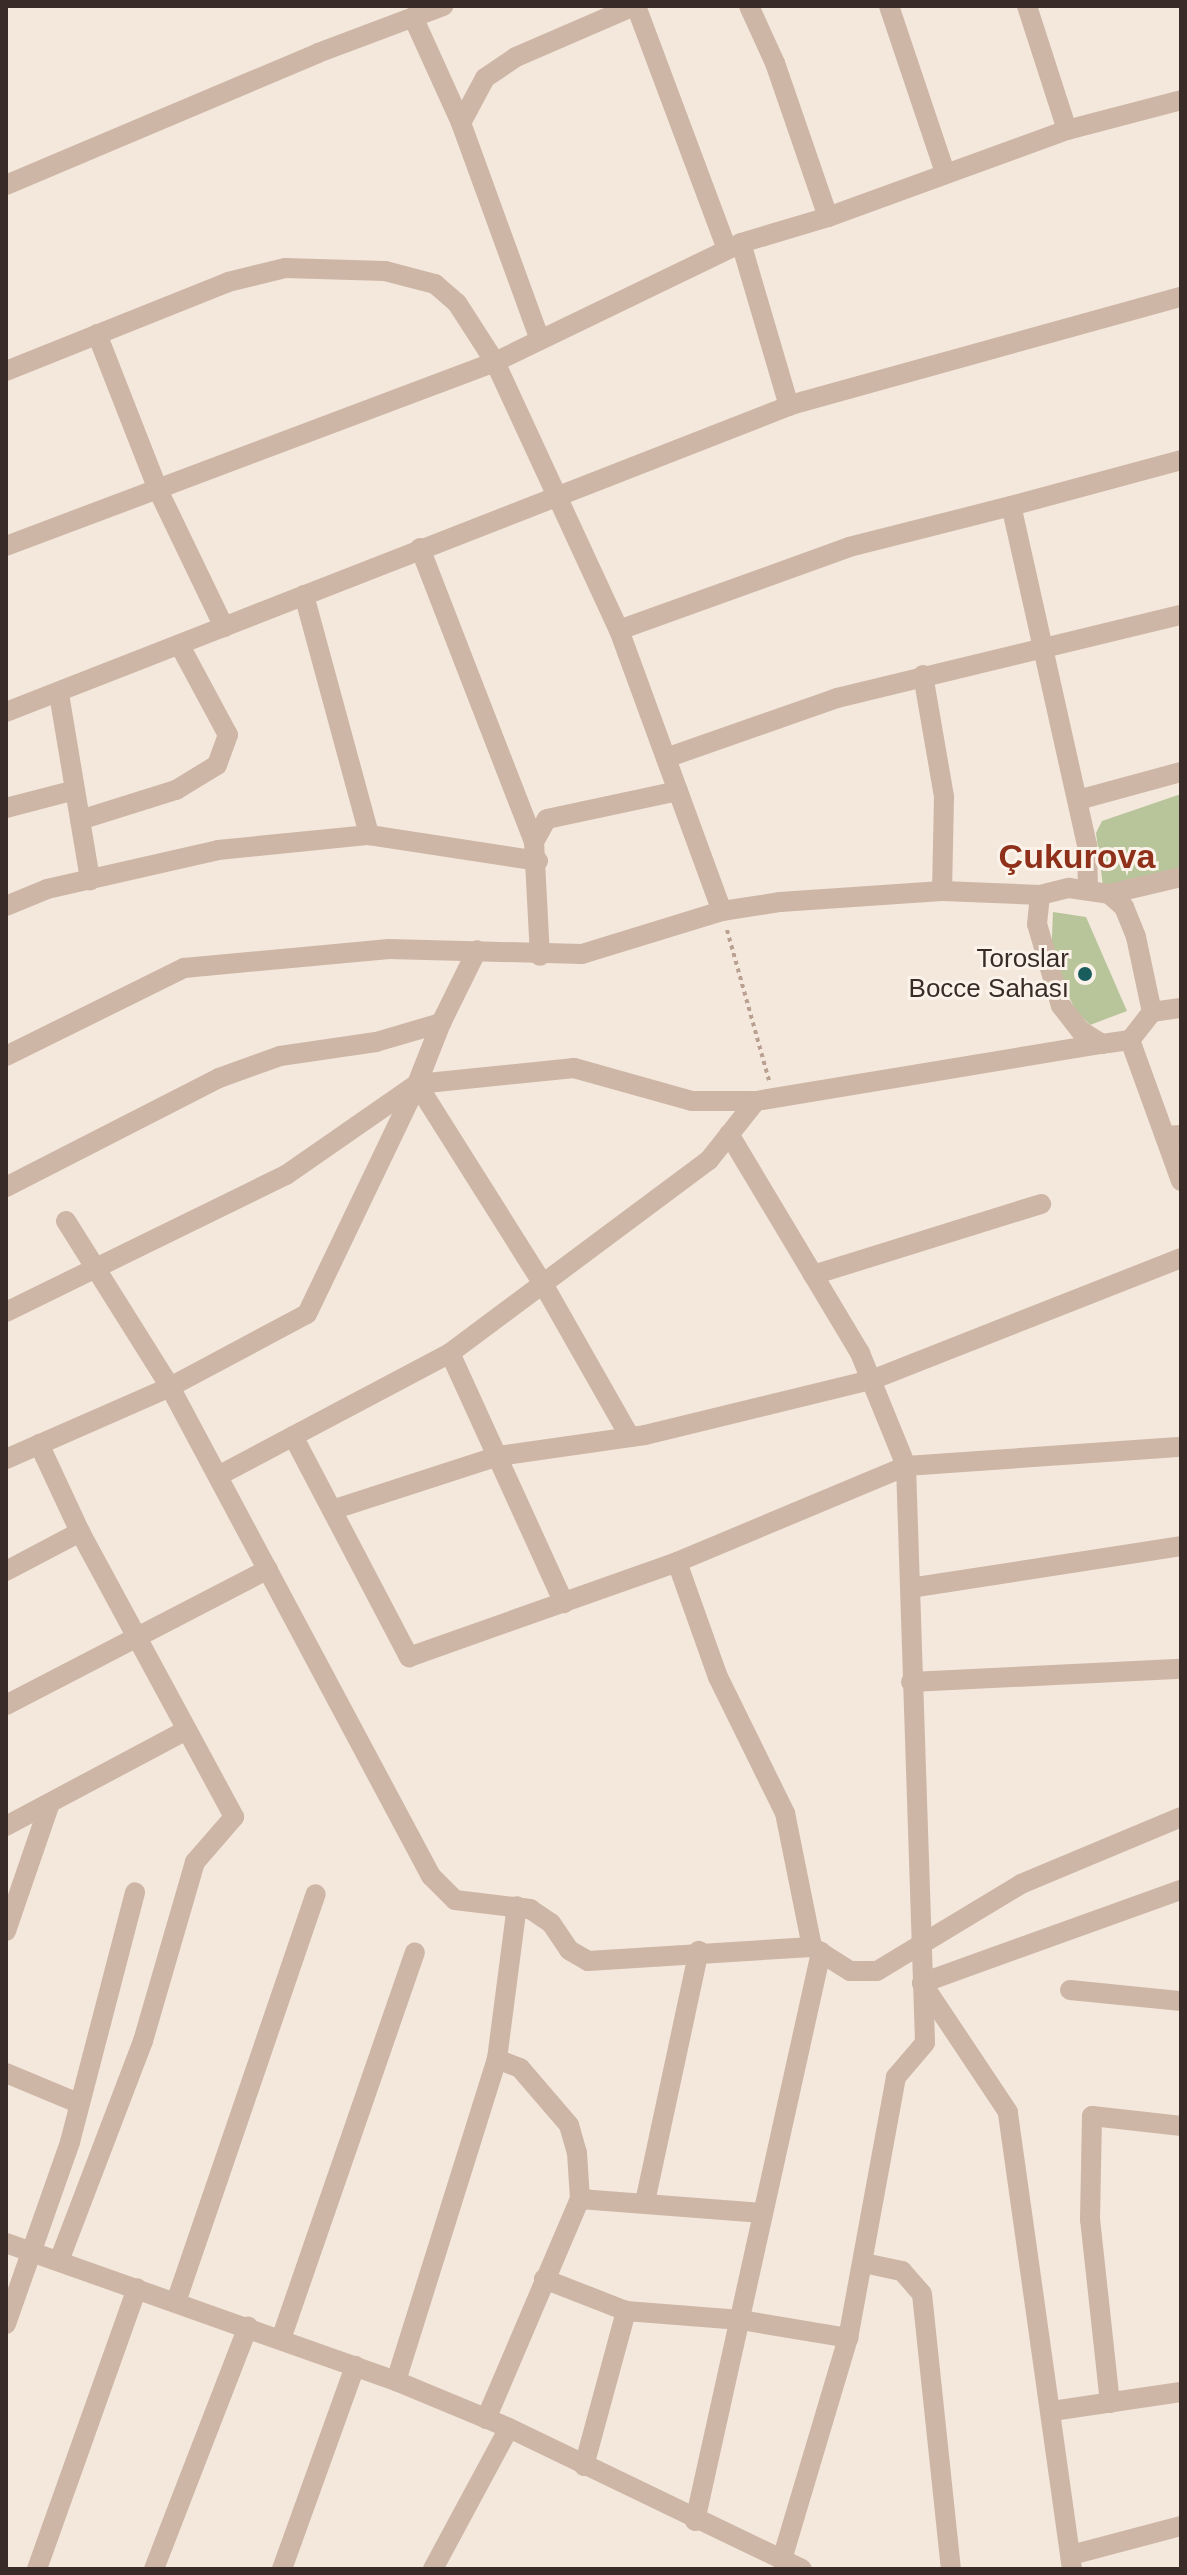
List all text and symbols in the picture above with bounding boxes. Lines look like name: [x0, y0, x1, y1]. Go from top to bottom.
district label: Çukurova: [999, 837, 1155, 877]
place label: Toroslar Bocce Sahası: [909, 943, 1069, 1004]
marker: Toroslar Bocce Sahası: [1076, 965, 1094, 983]

